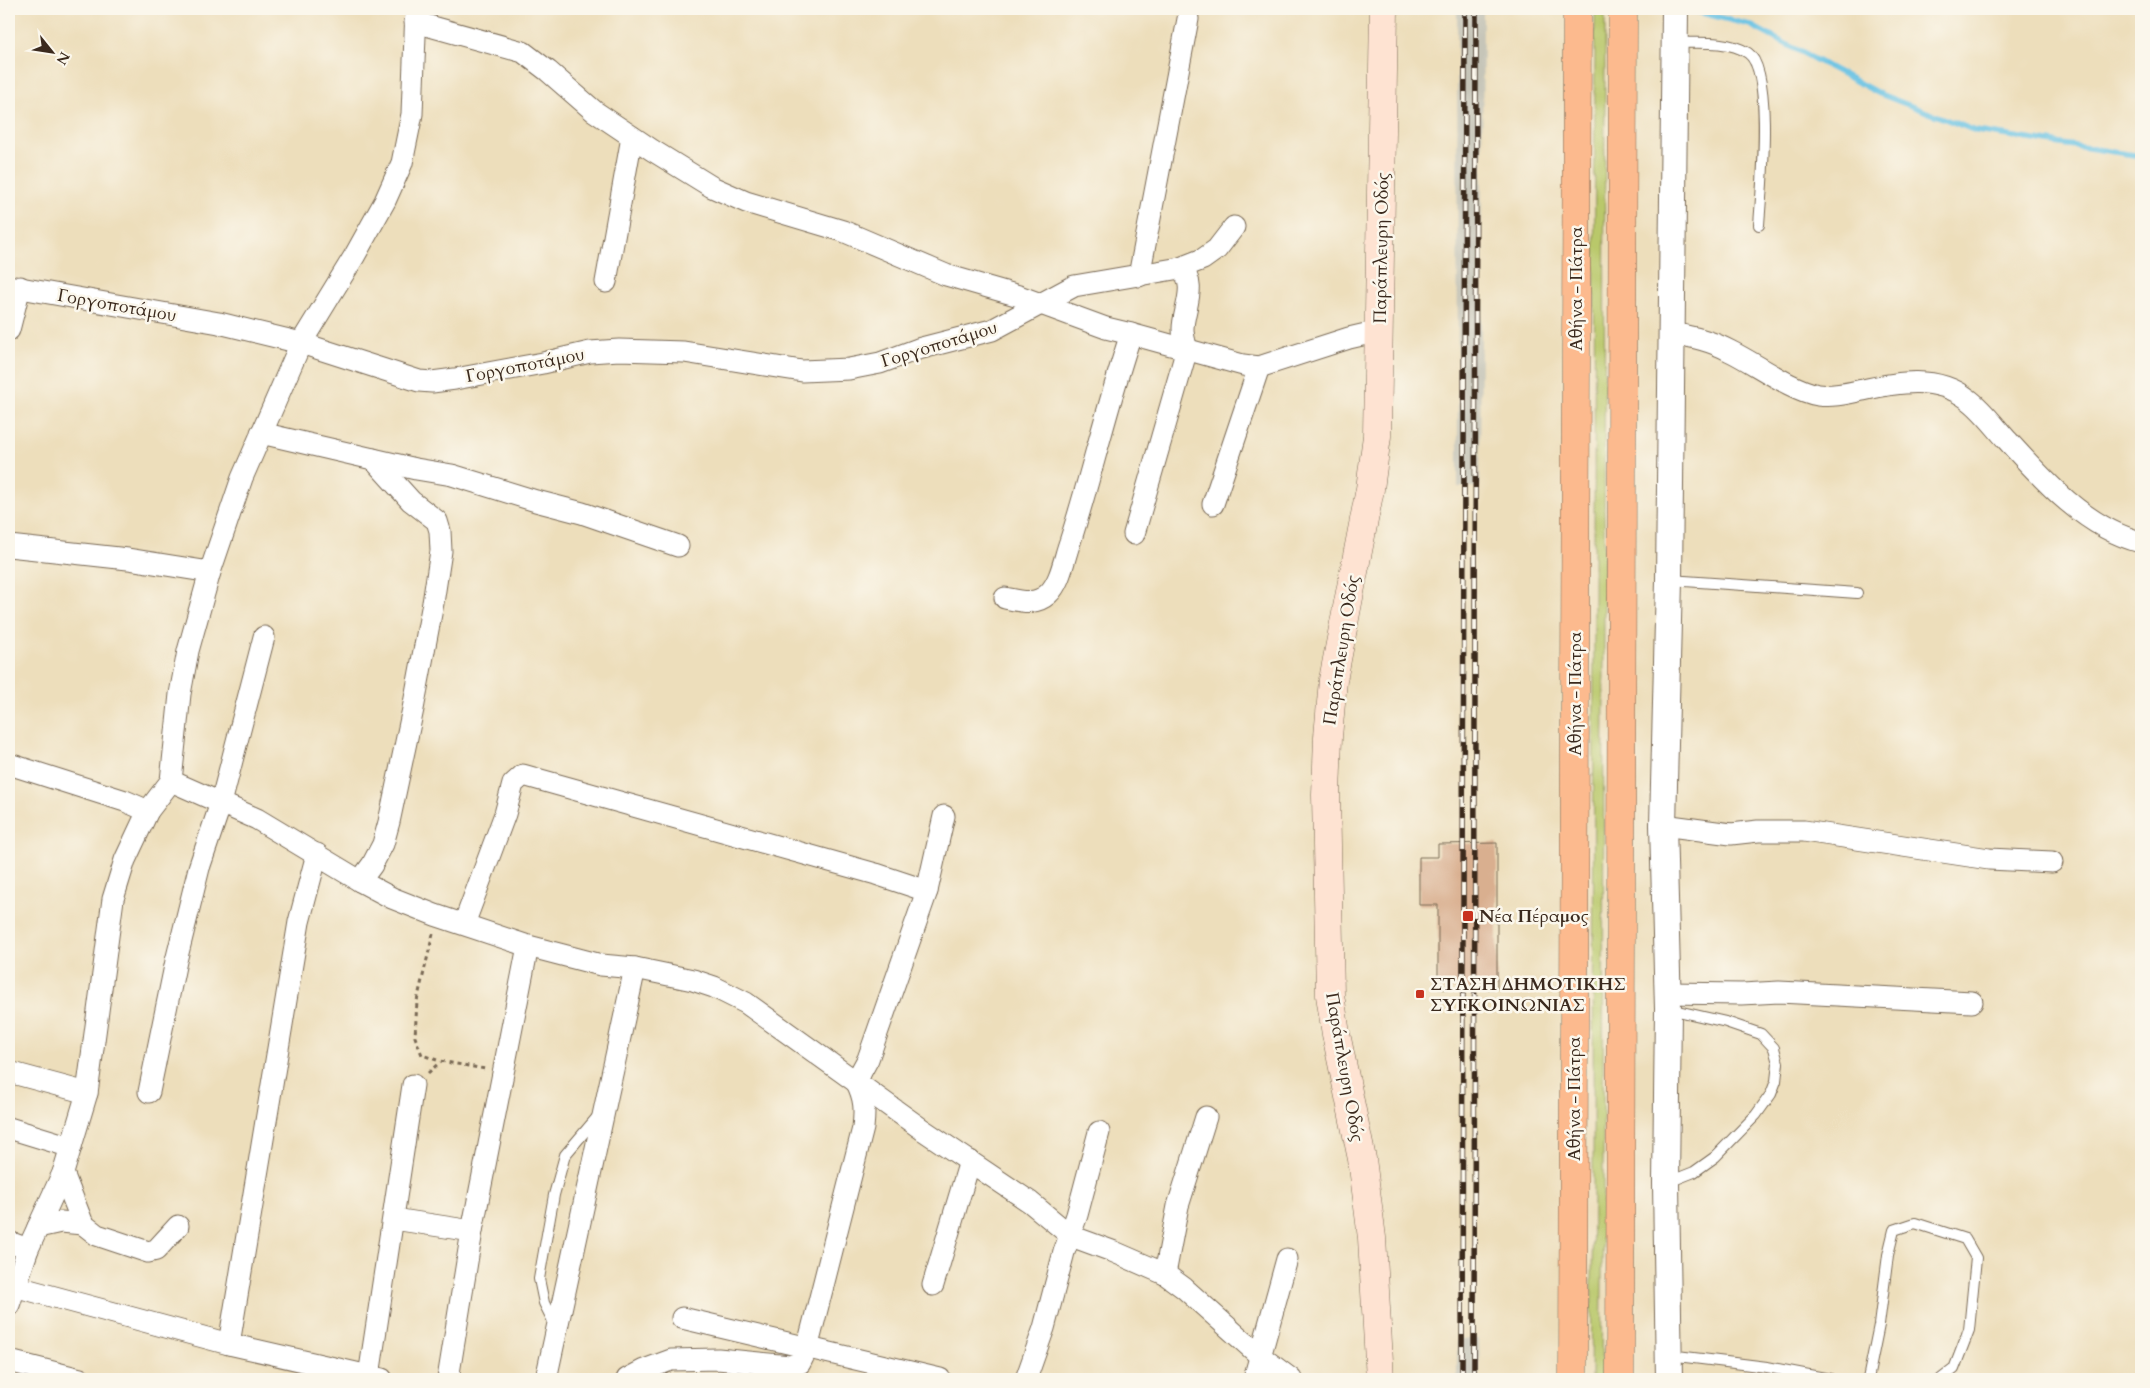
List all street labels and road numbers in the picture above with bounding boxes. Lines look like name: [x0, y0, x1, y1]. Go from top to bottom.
street label: Παράπλευρη Οδός: [1368, 172, 1395, 324]
street label: Αθήνα - Πάτρα: [1564, 227, 1589, 351]
street label: Γοργοποτάμου: [56, 283, 178, 328]
street label: Γοργοποτάμου: [878, 315, 1000, 374]
street label: Γοργοποτάμου: [464, 342, 587, 389]
street label: Παράπλευρη Οδός: [1317, 573, 1366, 727]
street label: Αθήνα - Πάτρα: [1563, 632, 1588, 756]
street label: Παράπλευρη Οδός: [1319, 990, 1370, 1144]
street label: Αθήνα - Πάτρα: [1562, 1037, 1587, 1161]

